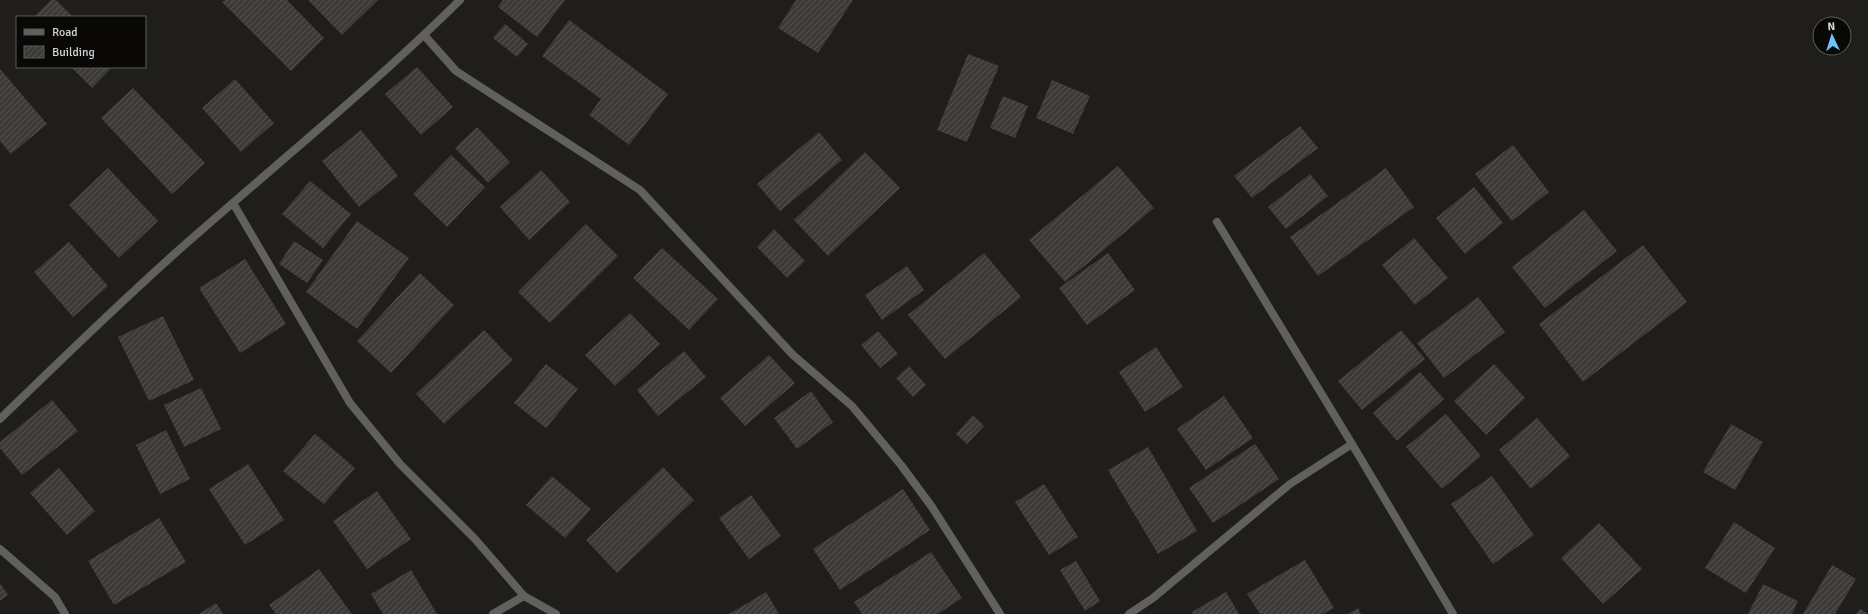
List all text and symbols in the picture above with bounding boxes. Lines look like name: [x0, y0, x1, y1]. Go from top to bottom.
legend: [16, 16, 146, 68]
north arrow: [1812, 16, 1852, 56]
text: N: [1827, 20, 1836, 33]
text: Road: [52, 25, 78, 40]
text: Building: [52, 45, 95, 60]

